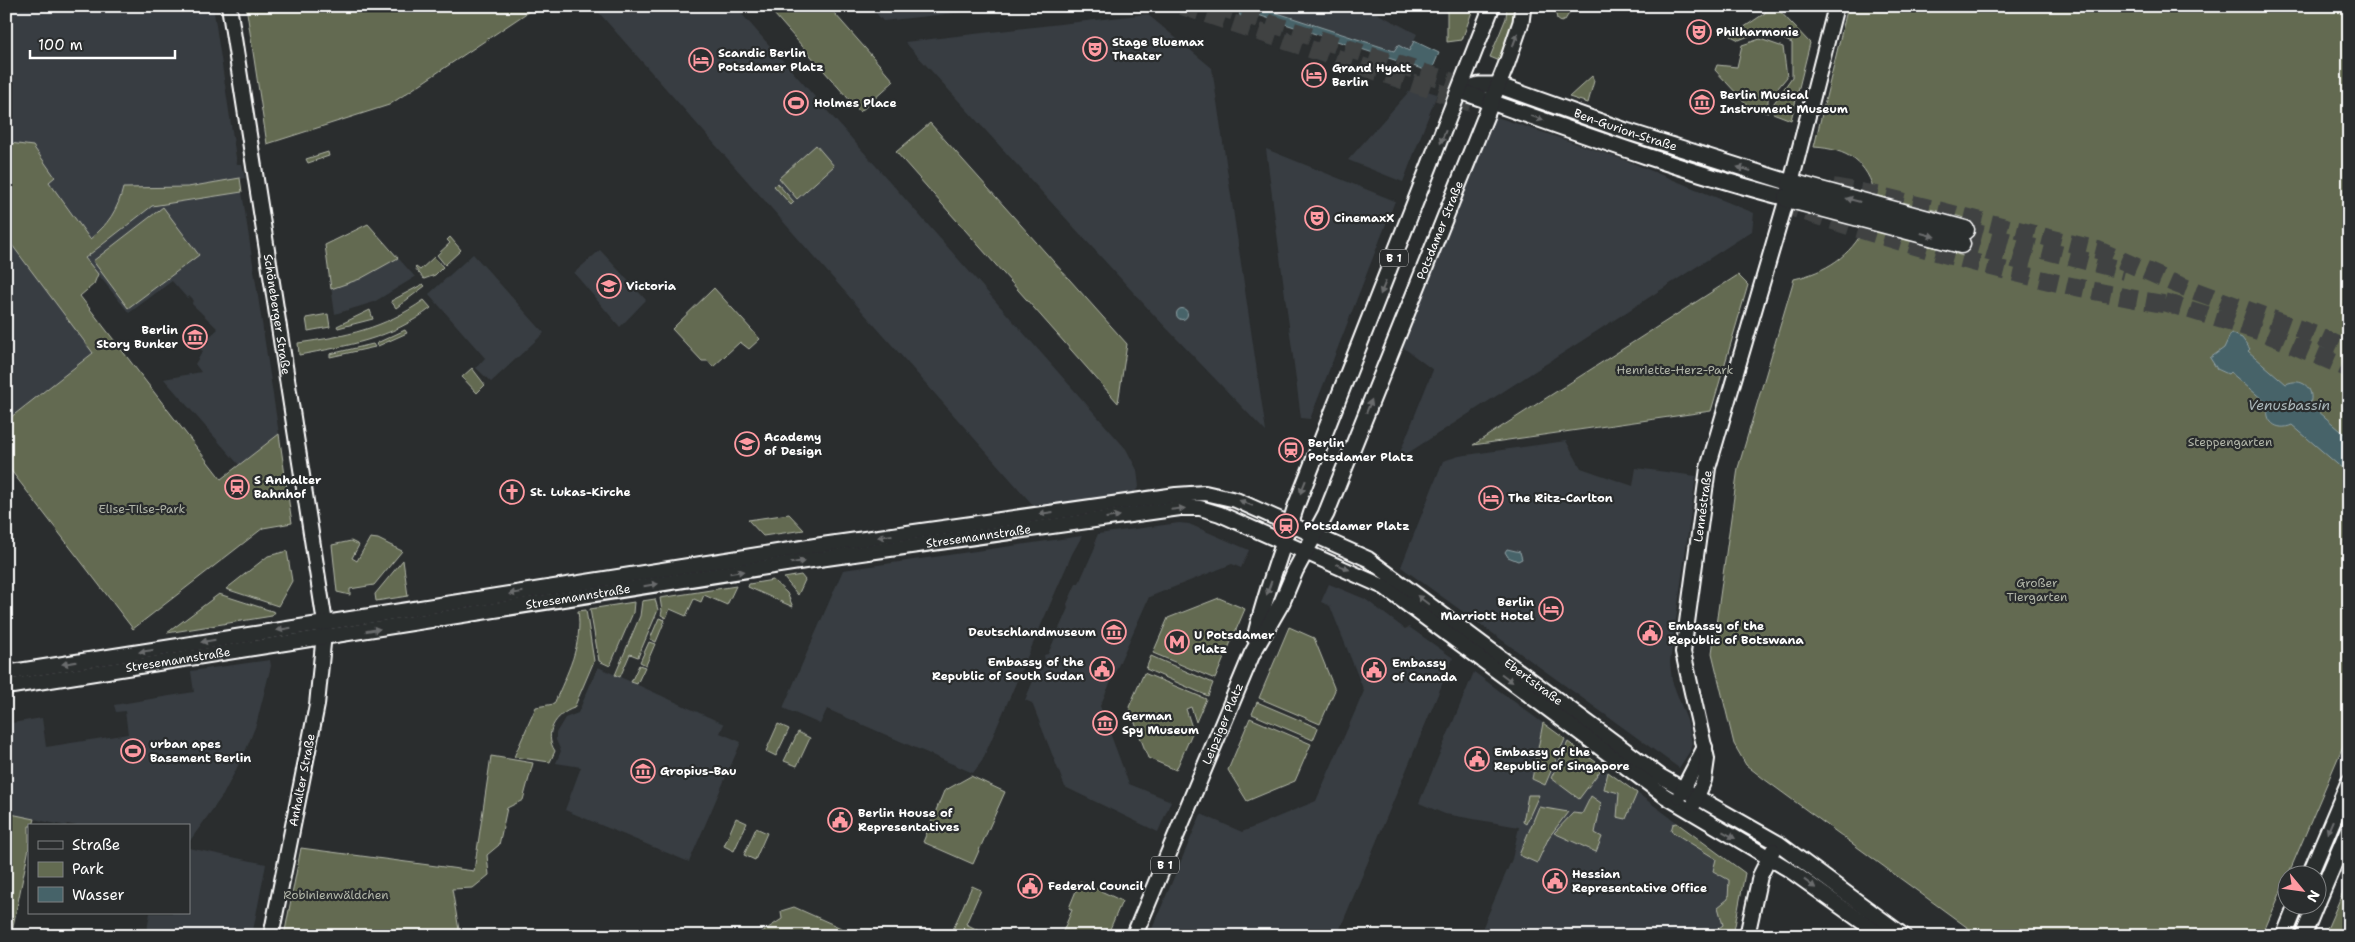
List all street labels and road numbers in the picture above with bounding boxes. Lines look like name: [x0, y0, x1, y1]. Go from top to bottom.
street label: Ben-Gurion-Straße: [1572, 105, 1679, 155]
street label: Potsdamer Straße: [1413, 178, 1467, 282]
road number: B 1: [1380, 250, 1408, 266]
street label: Schöneberger Straße: [260, 253, 294, 376]
street label: Lennéstraße: [1690, 469, 1716, 543]
street label: Stresemannstraße: [925, 521, 1032, 552]
street label: Stresemannstraße: [524, 581, 632, 613]
street label: Stresemannstraße: [124, 644, 232, 676]
street label: Ebertstraße: [1501, 655, 1566, 709]
street label: Leipziger Platz: [1199, 681, 1247, 767]
street label: Anhalter Straße: [285, 732, 319, 828]
road number: B 1: [1151, 856, 1179, 874]

